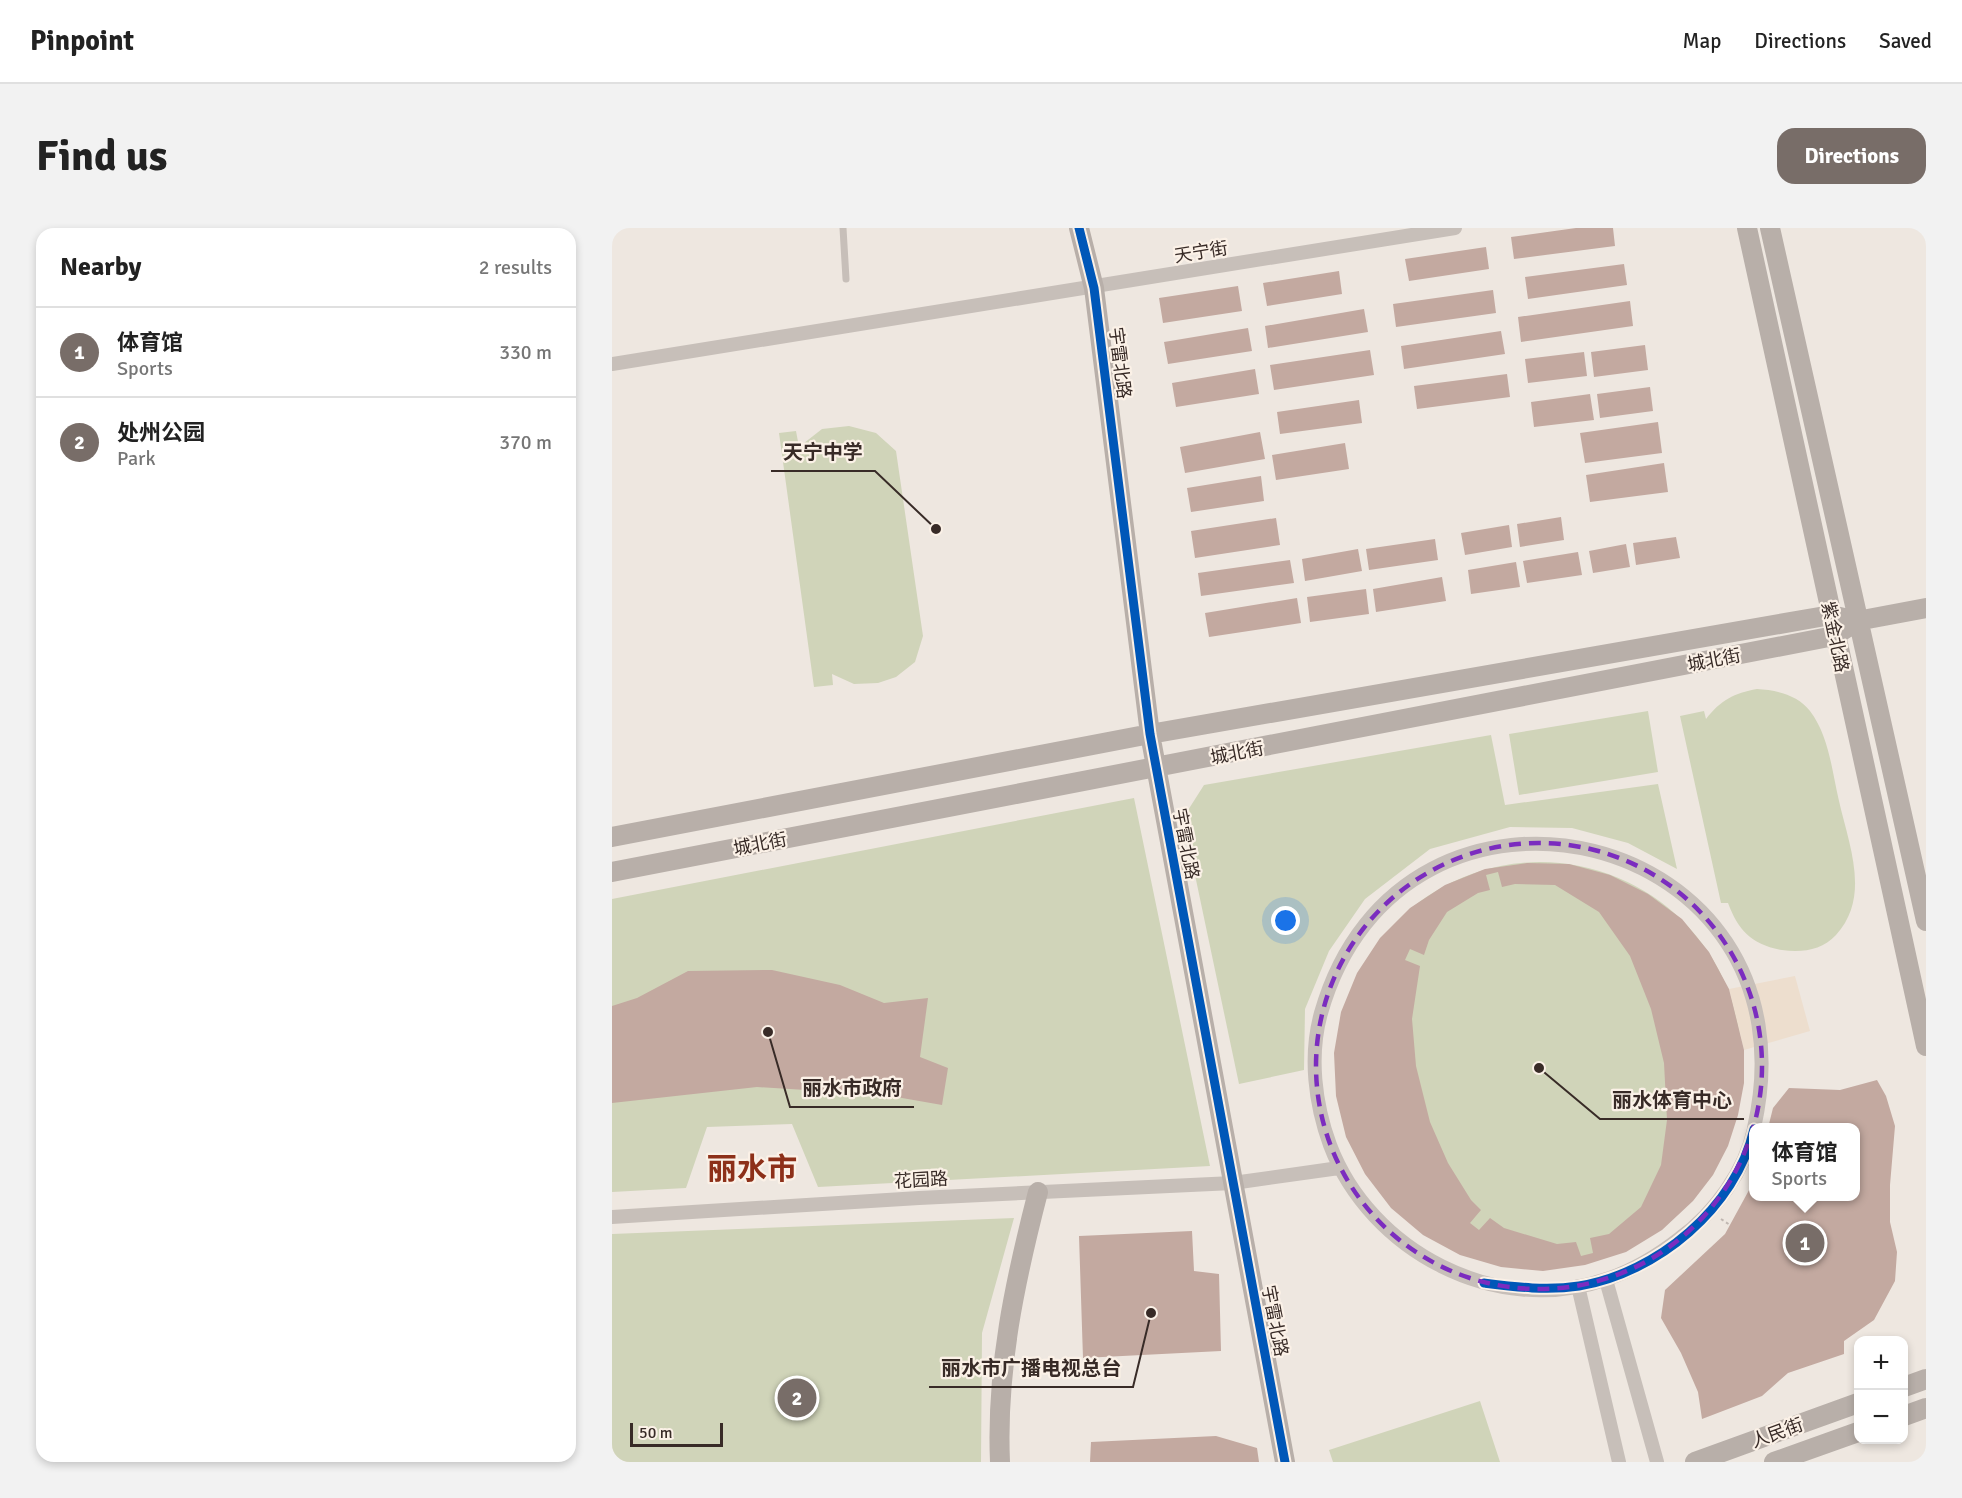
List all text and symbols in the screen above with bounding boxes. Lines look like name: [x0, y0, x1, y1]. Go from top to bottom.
text: Pinpoint: [30, 24, 134, 58]
text: Map: [1683, 28, 1721, 54]
text: Directions: [1754, 28, 1846, 54]
text: Saved: [1879, 28, 1932, 54]
button: Directions: [1777, 128, 1926, 184]
text: Find us: [36, 131, 167, 182]
street label: 天宁街: [1173, 237, 1229, 267]
text: Nearby: [60, 251, 141, 283]
text: 2 results: [479, 255, 552, 280]
street label: 宇雷北路: [1105, 326, 1135, 400]
text: 体育馆: [117, 329, 183, 356]
text: 1: [74, 340, 85, 365]
text: 330 m: [499, 340, 552, 365]
text: Sports: [117, 356, 173, 381]
text: 处州公园: [117, 419, 205, 446]
text: 2: [74, 430, 85, 455]
text: 370 m: [499, 430, 552, 455]
callout: 天宁中学: [771, 433, 875, 471]
text: 天宁中学: [783, 440, 863, 465]
text: Park: [117, 446, 155, 471]
street label: 紫金北路: [1817, 599, 1853, 675]
street label: 城北街: [1685, 644, 1743, 676]
street label: 城北街: [1208, 737, 1266, 769]
street label: 宇雷北路: [1168, 807, 1204, 881]
street label: 城北街: [731, 828, 789, 860]
your location: [1271, 906, 1300, 935]
callout: 丽水市政府: [790, 1069, 914, 1107]
text: 丽水市政府: [802, 1076, 902, 1101]
callout: 丽水体育中心: [1600, 1081, 1744, 1119]
text: 丽水体育中心: [1612, 1088, 1732, 1113]
popup: [1749, 1123, 1860, 1201]
text: 体育馆: [1771, 1139, 1838, 1166]
district label: 丽水市: [707, 1151, 797, 1188]
text: Sports: [1771, 1166, 1827, 1191]
street label: 花园路: [893, 1168, 949, 1192]
pin: 1: [1786, 1220, 1824, 1266]
street label: 宇雷北路: [1257, 1284, 1293, 1358]
map controls: [1854, 1336, 1908, 1444]
button: +: [1854, 1336, 1908, 1390]
callout: 丽水市广播电视总台: [929, 1349, 1133, 1387]
text: 丽水市广播电视总台: [941, 1356, 1121, 1381]
pin: 2: [778, 1376, 816, 1420]
button: −: [1854, 1390, 1908, 1444]
street label: 人民街: [1748, 1413, 1806, 1453]
scale bar: [630, 1420, 723, 1448]
text: 50 m: [639, 1423, 673, 1443]

